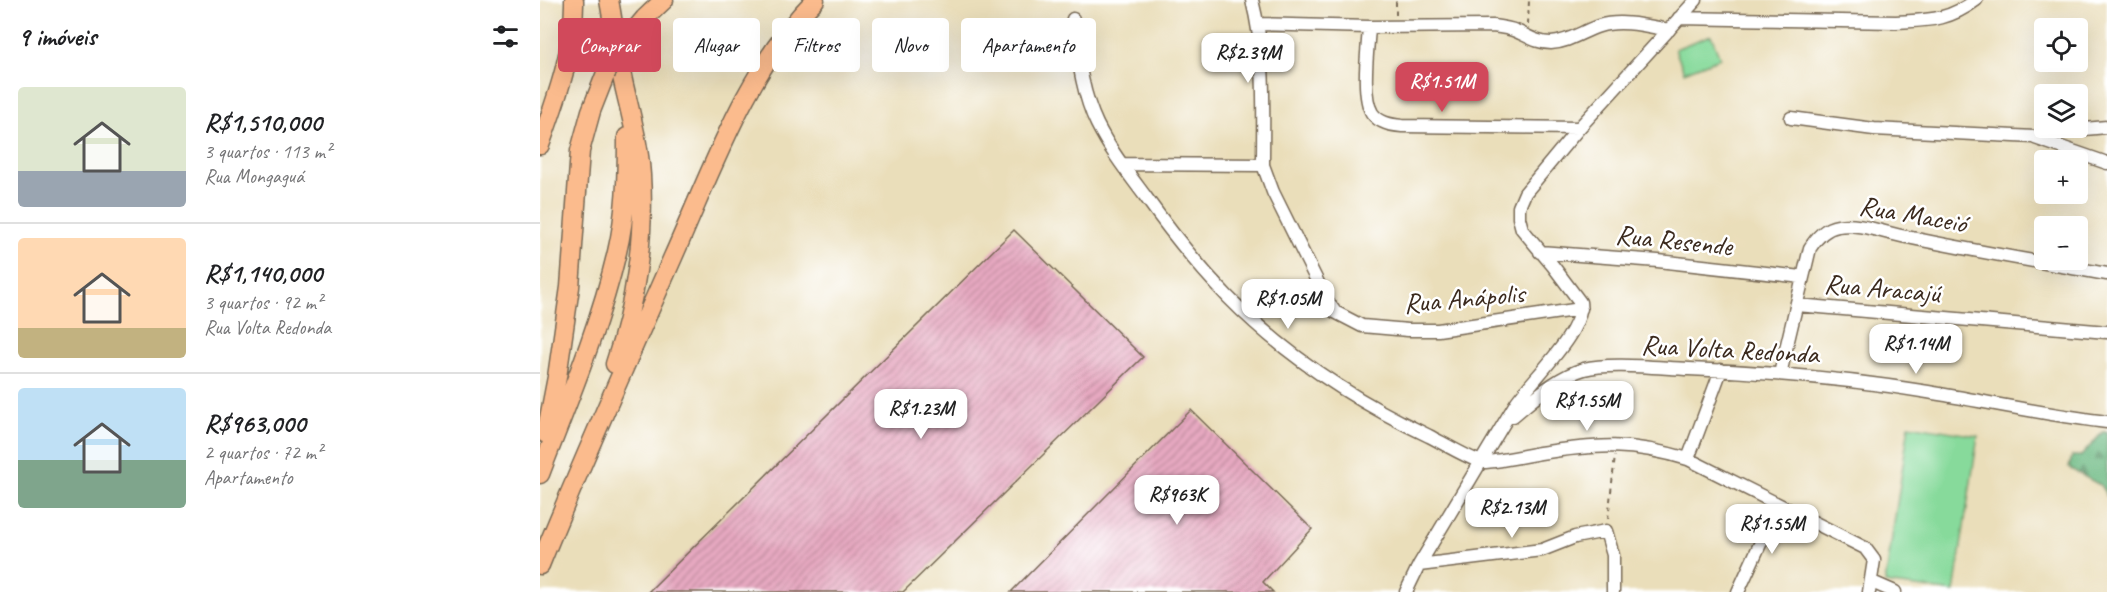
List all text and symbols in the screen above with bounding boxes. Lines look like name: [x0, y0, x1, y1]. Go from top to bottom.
chip: Comprar: [558, 18, 661, 72]
chip: Alugar: [673, 18, 760, 72]
chip: Filtros: [772, 18, 860, 72]
chip: Novo: [872, 18, 949, 72]
chip: Apartamento: [961, 18, 1096, 72]
map controls: [2034, 18, 2088, 270]
button: locate: [2034, 18, 2088, 72]
text: 9 imóveis: [18, 20, 96, 53]
icon: filters: [489, 20, 522, 53]
pin: R$2.39M: [1193, 33, 1303, 84]
text: R$2.39M: [1215, 40, 1281, 65]
pin: R$1.51M: [1387, 62, 1497, 113]
text: R$1.51M: [1409, 69, 1475, 94]
button: layers: [2034, 84, 2088, 138]
text: R$1,510,000: [204, 106, 322, 139]
icon: home: [66, 111, 138, 183]
text: 3 quartos · 113 m²: [204, 139, 331, 164]
button: +: [2034, 150, 2088, 204]
text: Rua Mongaguá: [204, 164, 304, 189]
street label: Rua Maceió: [1857, 187, 1973, 241]
street label: Rua Resende: [1614, 216, 1736, 264]
button: −: [2034, 216, 2088, 270]
text: R$1,140,000: [204, 257, 322, 290]
icon: home: [66, 262, 138, 334]
street label: Rua Aracajú: [1823, 266, 1944, 311]
street label: Rua Anápolis: [1402, 275, 1528, 321]
pin: R$1.05M: [1233, 279, 1343, 330]
text: R$1.05M: [1255, 286, 1321, 311]
text: 3 quartos · 92 m²: [204, 290, 322, 315]
text: Rua Volta Redonda: [204, 315, 331, 340]
pin: R$1.14M: [1861, 324, 1971, 375]
street label: Rua Volta Redonda: [1640, 327, 1821, 371]
text: R$1.14M: [1883, 331, 1949, 356]
pin: R$1.55M: [1532, 381, 1642, 432]
text: R$1.55M: [1555, 388, 1619, 413]
pin: R$1.23M: [866, 389, 976, 440]
text: R$1.23M: [888, 396, 954, 421]
text: R$963,000: [204, 407, 305, 440]
icon: home: [66, 412, 138, 484]
text: 2 quartos · 72 m²: [204, 440, 322, 465]
text: Apartamento: [204, 465, 293, 490]
pin: R$963K: [1128, 475, 1226, 526]
text: R$963K: [1148, 482, 1206, 507]
pin: R$2.13M: [1457, 488, 1567, 539]
text: R$2.13M: [1479, 495, 1545, 520]
pin: R$1.55M: [1717, 504, 1827, 555]
text: R$1.55M: [1740, 511, 1804, 536]

